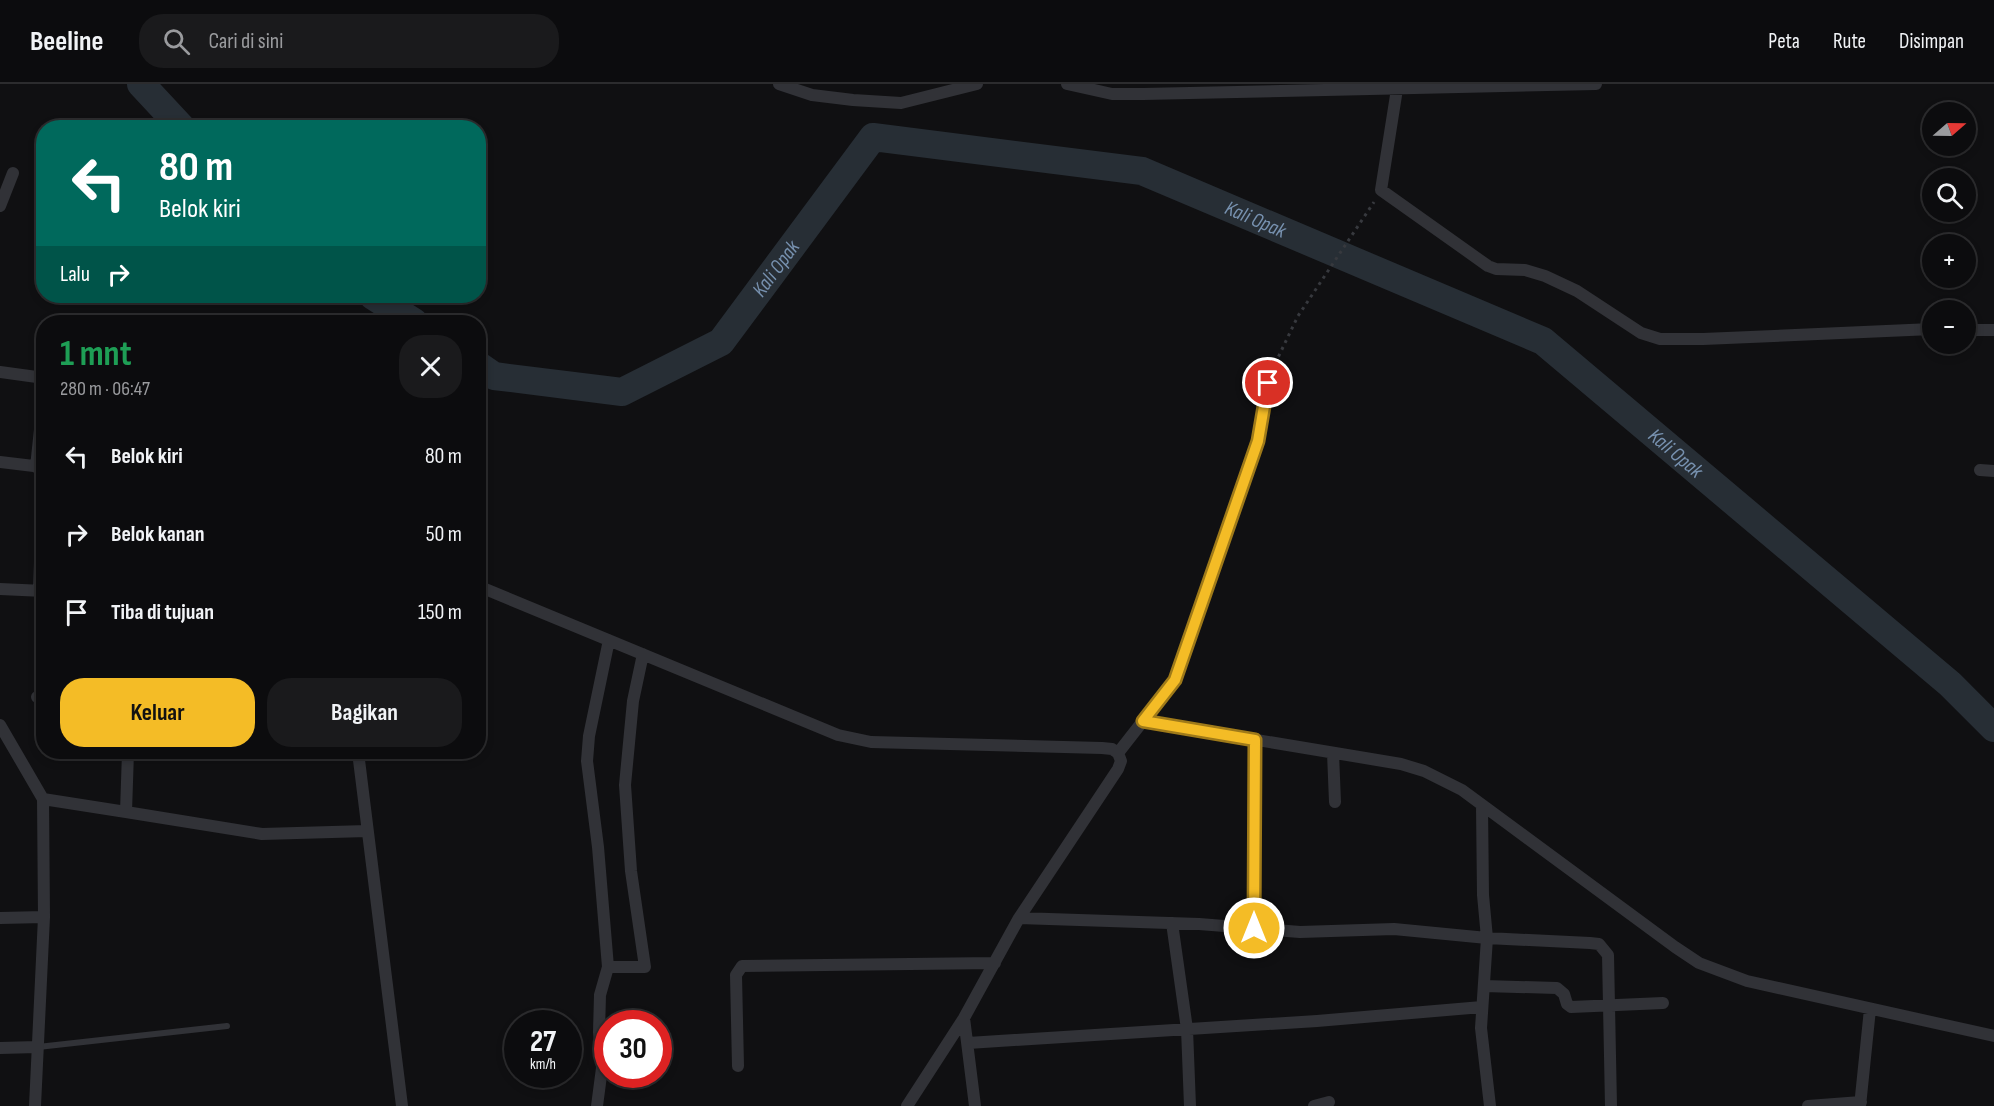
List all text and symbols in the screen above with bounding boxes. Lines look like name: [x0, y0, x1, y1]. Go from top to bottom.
search box: [139, 14, 559, 68]
text: Beeline: [30, 25, 103, 58]
icon: search: [160, 25, 193, 58]
text: Cari di sini: [208, 28, 283, 55]
text: Peta: [1768, 29, 1800, 54]
text: Rute: [1833, 29, 1866, 54]
text: Disimpan: [1899, 29, 1964, 54]
north arrow: [1922, 102, 1976, 156]
map controls: [1922, 102, 1976, 354]
text: 80 m: [159, 142, 233, 193]
icon: left: [60, 144, 138, 222]
button: search: [1922, 168, 1976, 222]
text: Belok kiri: [159, 193, 241, 225]
water label: Kali Opak: [1221, 196, 1291, 244]
button: +: [1922, 234, 1976, 288]
water label: Kali Opak: [747, 235, 806, 302]
icon: right: [102, 258, 135, 291]
text: Lalu: [60, 261, 90, 288]
button: −: [1922, 300, 1976, 354]
text: 1 mnt: [60, 333, 132, 376]
button: close: [399, 335, 462, 398]
pin: [1242, 357, 1293, 408]
icon: arrive: [1251, 366, 1284, 399]
text: 280 m · 06:47: [60, 377, 150, 401]
water label: Kali Opak: [1643, 423, 1709, 484]
icon: left: [60, 440, 93, 473]
text: Belok kiri: [111, 443, 183, 470]
text: 80 m: [425, 443, 462, 470]
icon: right: [60, 518, 93, 551]
text: Belok kanan: [111, 521, 204, 548]
text: 50 m: [426, 521, 462, 548]
icon: arrive: [60, 596, 93, 629]
text: Tiba di tujuan: [111, 599, 214, 626]
text: 150 m: [418, 599, 462, 626]
button: Keluar: [60, 678, 255, 747]
button: Bagikan: [267, 678, 462, 747]
position arrow: [1222, 896, 1286, 960]
speed limit sign: 30: [594, 1010, 672, 1088]
text: 27: [530, 1024, 556, 1060]
text: km/h: [530, 1055, 556, 1074]

